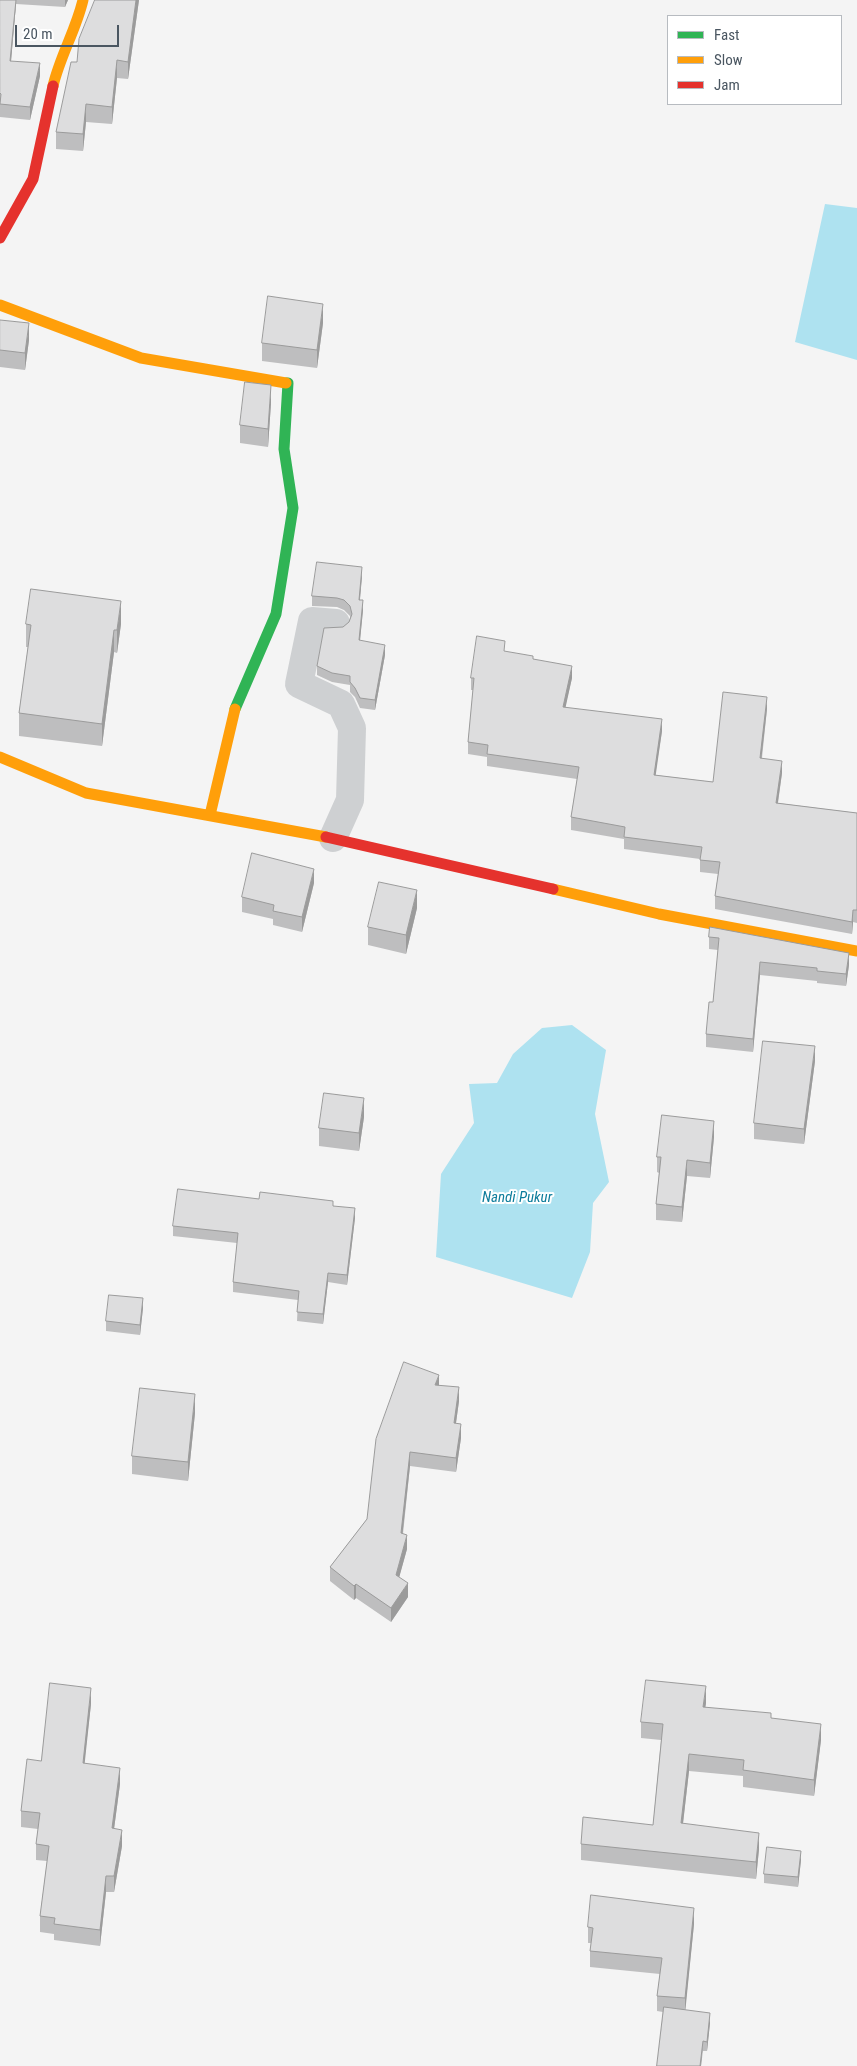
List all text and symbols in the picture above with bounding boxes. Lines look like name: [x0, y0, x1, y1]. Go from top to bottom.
scale bar: [18, 15, 121, 47]
legend: [667, 15, 842, 105]
text: 20 m: [23, 25, 53, 43]
text: Fast: [714, 26, 739, 44]
text: Slow: [714, 51, 743, 69]
text: Jam: [714, 76, 740, 94]
water label: Nandi Pukur: [482, 1189, 552, 1207]

